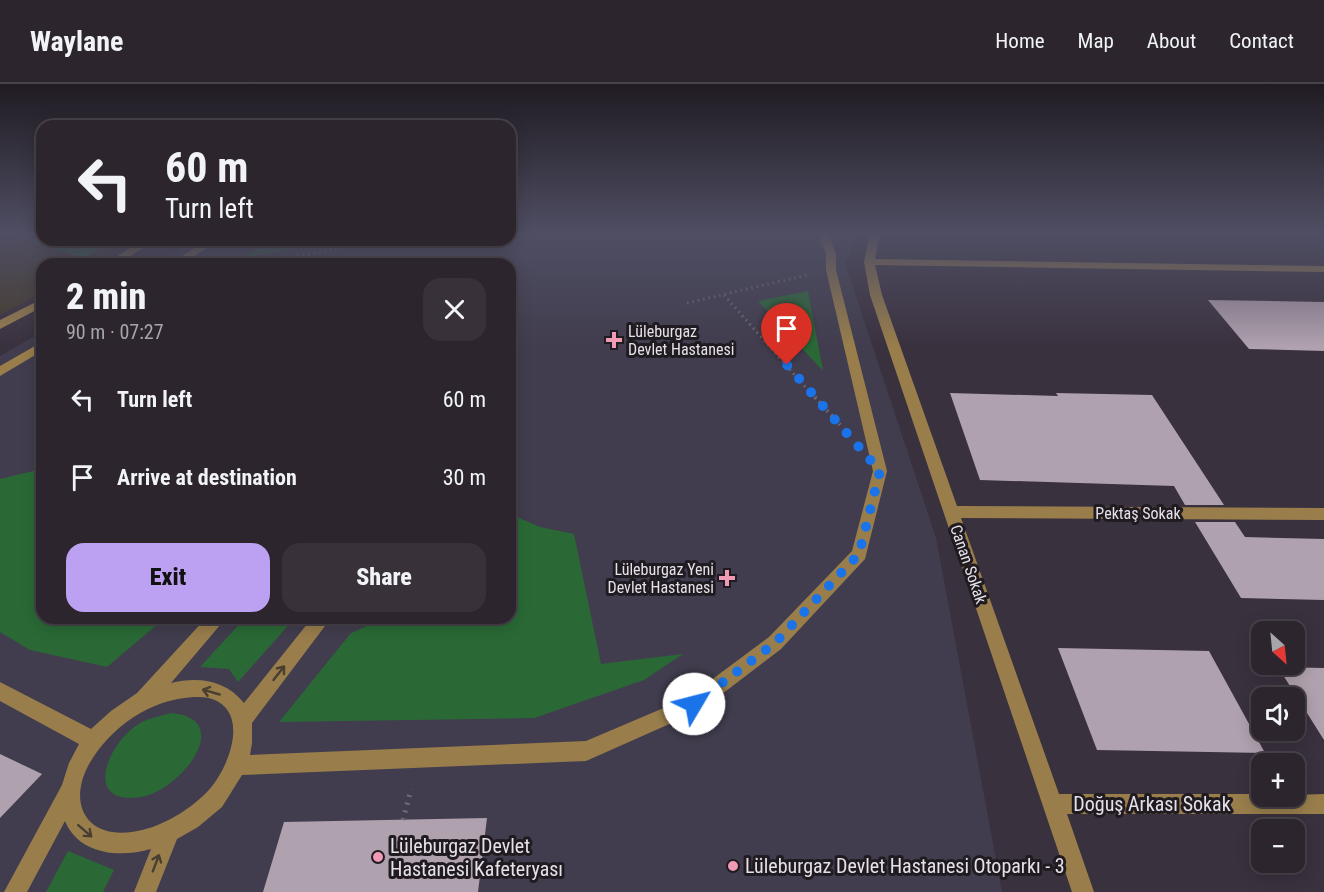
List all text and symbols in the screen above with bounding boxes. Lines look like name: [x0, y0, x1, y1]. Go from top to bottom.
text: Waylane: [30, 25, 123, 58]
text: Home: [995, 29, 1045, 53]
text: Map: [1078, 29, 1114, 53]
text: About: [1147, 29, 1196, 53]
text: Contact: [1229, 29, 1294, 53]
text: 60 m: [165, 143, 248, 192]
icon: left: [66, 144, 144, 222]
text: Turn left: [165, 193, 254, 225]
text: 2 min: [66, 276, 146, 318]
button: close: [423, 278, 486, 341]
pin: [761, 303, 812, 365]
icon: arrive: [770, 312, 803, 345]
text: 90 m · 07:27: [66, 320, 164, 344]
place label: Lüleburgaz Devlet Hastanesi: [628, 322, 734, 359]
marker: Lüleburgaz Devlet Hastanesi: [605, 331, 623, 349]
icon: left: [66, 383, 99, 416]
text: Turn left: [117, 387, 192, 412]
text: 60 m: [443, 387, 486, 412]
icon: arrive: [66, 461, 99, 494]
text: Arrive at destination: [117, 465, 297, 490]
text: 30 m: [443, 465, 486, 490]
street label: Pektaş Sokak: [1095, 504, 1181, 523]
street label: Canan Sokak: [946, 522, 991, 607]
button: Exit: [66, 543, 270, 612]
button: Share: [282, 543, 486, 612]
place label: Lüleburgaz Yeni Devlet Hastanesi: [608, 560, 714, 597]
marker: Lüleburgaz Yeni Devlet Hastanesi: [718, 569, 736, 587]
north arrow: [1251, 621, 1305, 675]
map controls: [1251, 621, 1305, 873]
one-way arrow: [273, 665, 286, 681]
position arrow: [662, 672, 726, 736]
one-way arrow: [202, 686, 221, 697]
button: sound: [1251, 687, 1305, 741]
button: +: [1251, 753, 1305, 807]
street label: Doğuş Arkası Sokak: [1073, 792, 1231, 816]
button: −: [1251, 819, 1305, 873]
one-way arrow: [77, 824, 93, 837]
place label: Lüleburgaz Devlet Hastanesi Kafeteryası: [390, 834, 563, 881]
marker: Lüleburgaz Devlet Hastanesi Kafeteryası: [371, 850, 385, 864]
one-way arrow: [152, 854, 163, 872]
place label: Lüleburgaz Devlet Hastanesi Otoparkı - 3: [745, 854, 1065, 878]
marker: Lüleburgaz Devlet Hastanesi Otoparkı - 3: [726, 859, 740, 873]

